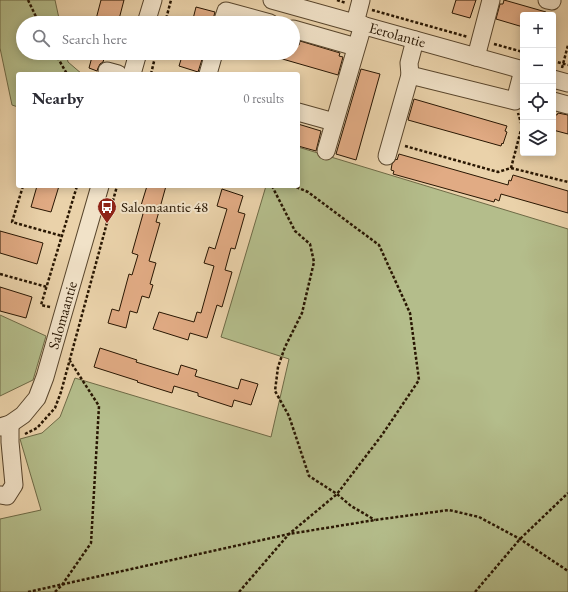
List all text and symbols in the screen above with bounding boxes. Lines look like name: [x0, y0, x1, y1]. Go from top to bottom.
map controls: [520, 12, 556, 156]
button: +: [520, 12, 556, 48]
search box: [16, 16, 300, 60]
street label: Eerolantie: [367, 18, 428, 51]
icon: search: [30, 27, 52, 49]
text: Search here: [62, 29, 127, 48]
button: −: [520, 48, 556, 84]
button: locate: [520, 84, 556, 120]
text: Nearby: [32, 87, 84, 109]
text: 0 results: [243, 90, 284, 107]
button: layers: [520, 120, 556, 156]
bus stop icon: Salomaantie 48: [96, 196, 118, 224]
place label: Salomaantie 48: [121, 197, 208, 216]
street label: Salomaantie: [43, 279, 81, 351]

